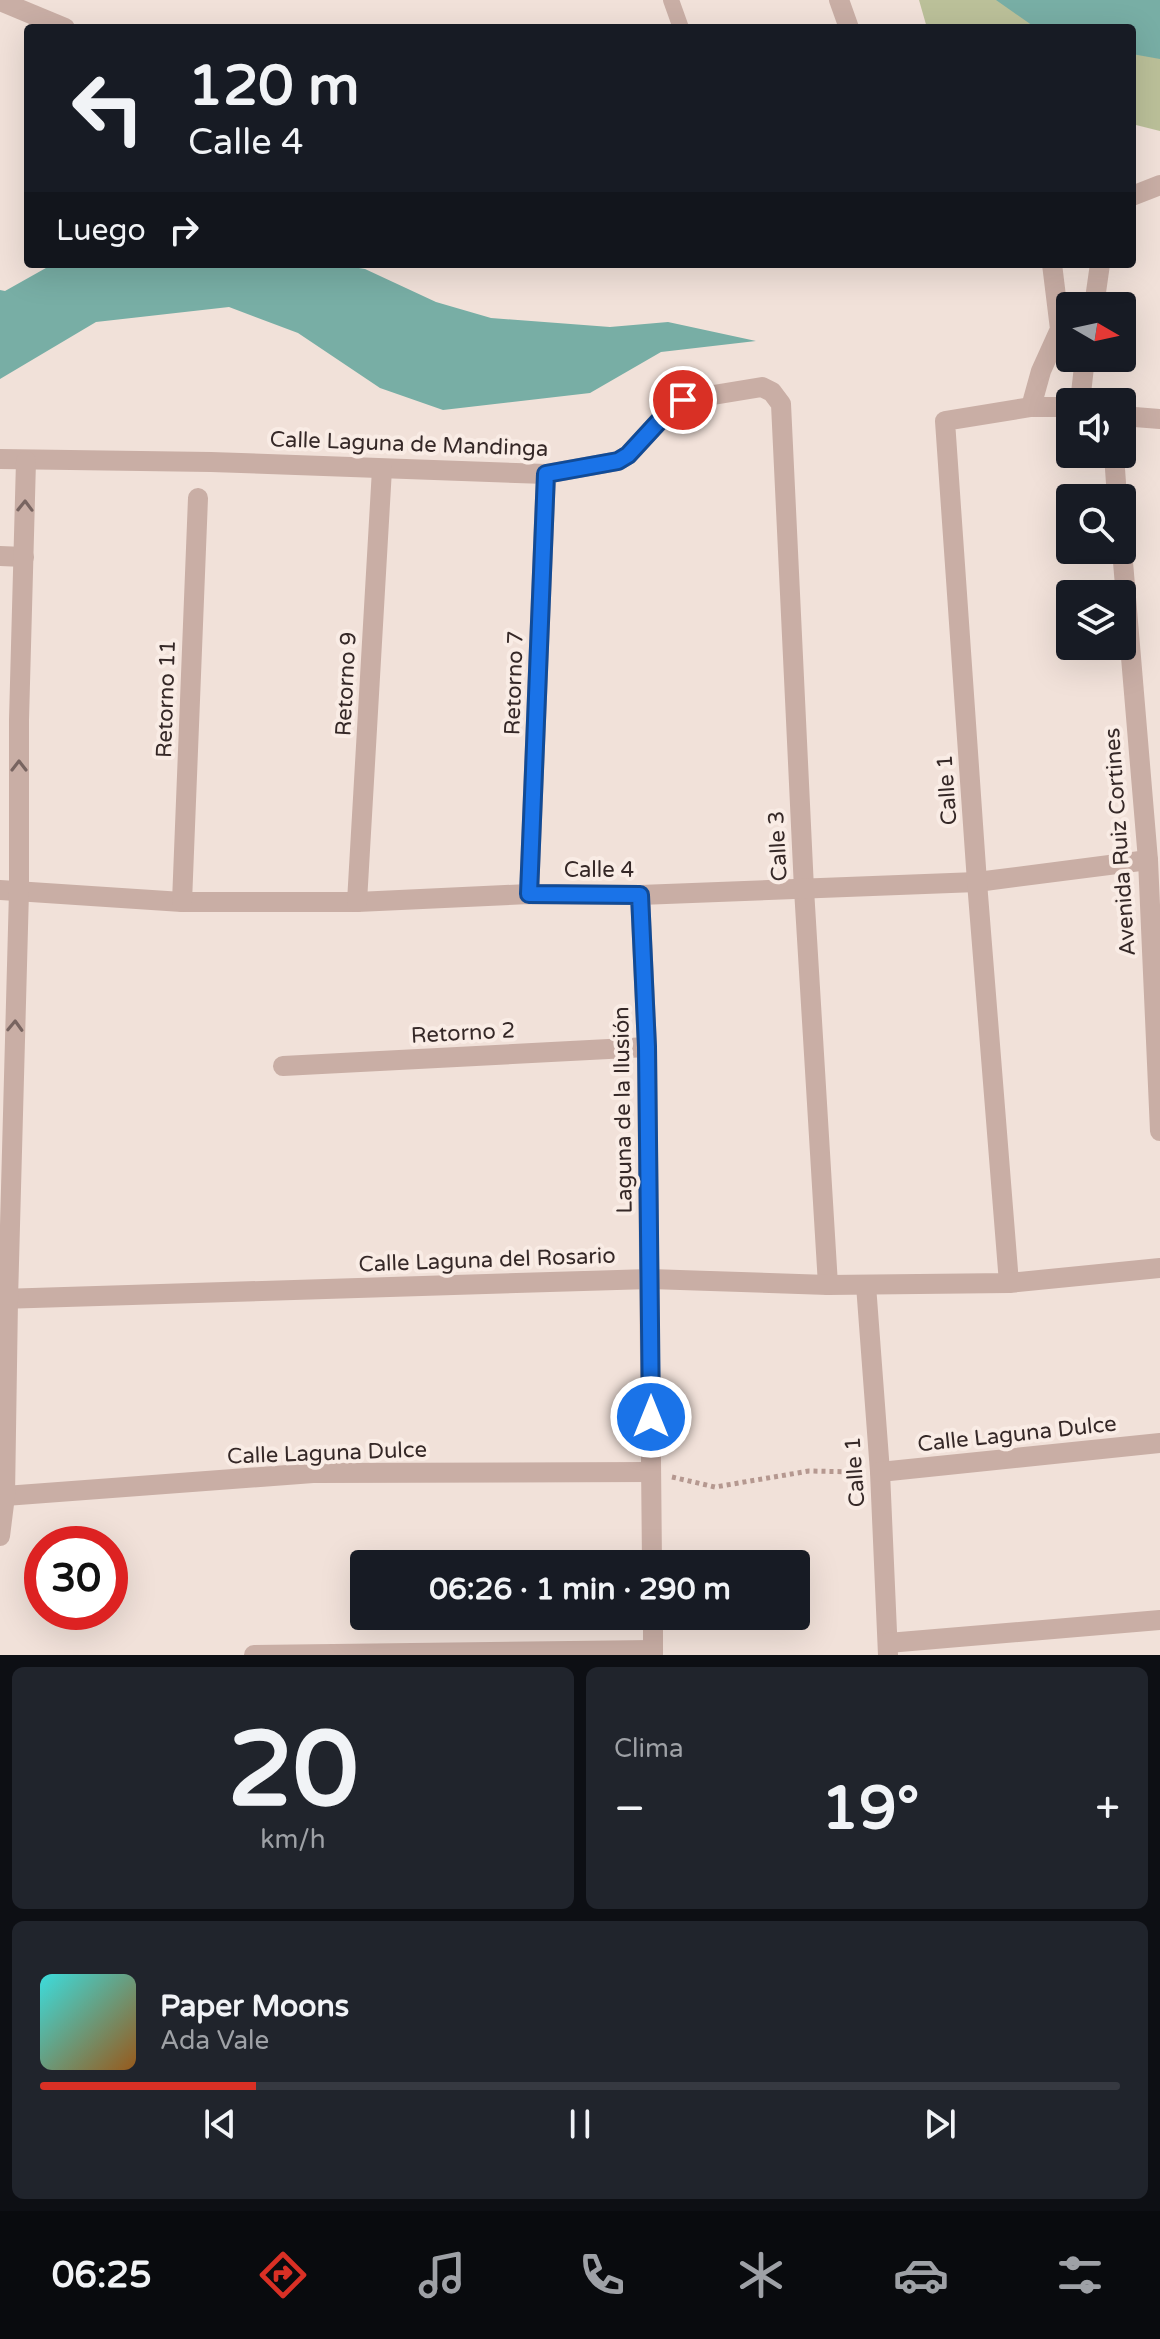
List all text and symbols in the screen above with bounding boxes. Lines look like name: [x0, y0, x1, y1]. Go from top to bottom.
text: 120 m: [188, 53, 359, 120]
icon: left: [56, 56, 160, 160]
text: Calle 4: [188, 121, 304, 164]
icon: right: [162, 208, 206, 252]
text: Luego: [56, 212, 146, 249]
north arrow: [1056, 292, 1136, 372]
map controls: [1056, 292, 1136, 660]
pin: [649, 366, 717, 434]
icon: arrive: [661, 378, 705, 422]
button: sound: [1056, 388, 1136, 468]
street label: Calle Laguna de Mandinga: [269, 426, 549, 462]
button: search: [1056, 484, 1136, 564]
one-way arrow: [16, 499, 34, 512]
button: layers: [1056, 580, 1136, 660]
street label: Retorno 7: [499, 630, 529, 736]
street label: Retorno 9: [330, 631, 362, 737]
street label: Retorno 11: [151, 639, 181, 759]
street label: Avenida Ruiz Cortines: [1099, 727, 1141, 957]
street label: Calle 1: [932, 754, 962, 826]
one-way arrow: [10, 759, 28, 772]
street label: Calle 3: [763, 810, 793, 882]
street label: Calle 4: [564, 857, 634, 883]
street label: Laguna de la Ilusión: [608, 1006, 638, 1214]
street label: Retorno 2: [410, 1017, 516, 1049]
one-way arrow: [6, 1019, 24, 1032]
street label: Calle Laguna del Rosario: [358, 1243, 616, 1277]
position arrow: [609, 1375, 693, 1459]
street label: Calle Laguna Dulce: [916, 1411, 1118, 1457]
street label: Calle 1: [840, 1436, 870, 1508]
street label: Calle Laguna Dulce: [227, 1437, 427, 1469]
speed limit sign: 30: [24, 1526, 128, 1630]
text: 06:26 · 1 min · 290 m: [429, 1571, 731, 1608]
text: 20: [228, 1709, 358, 1834]
text: Clima: [614, 1733, 684, 1764]
text: 19°: [821, 1773, 919, 1845]
text: −: [614, 1783, 645, 1836]
text: +: [1095, 1783, 1120, 1836]
text: km/h: [260, 1824, 326, 1855]
text: Paper Moons: [160, 1988, 349, 2025]
text: Ada Vale: [160, 2025, 269, 2056]
icon: previous: [198, 2102, 242, 2146]
icon: pause: [558, 2102, 602, 2146]
icon: next: [918, 2102, 962, 2146]
icon: directions: [255, 2247, 311, 2303]
icon: music: [414, 2247, 470, 2303]
icon: phone: [574, 2247, 630, 2303]
icon: climate: [733, 2247, 789, 2303]
icon: car: [893, 2247, 949, 2303]
icon: filters: [1052, 2247, 1108, 2303]
text: 06:25: [52, 2254, 152, 2297]

